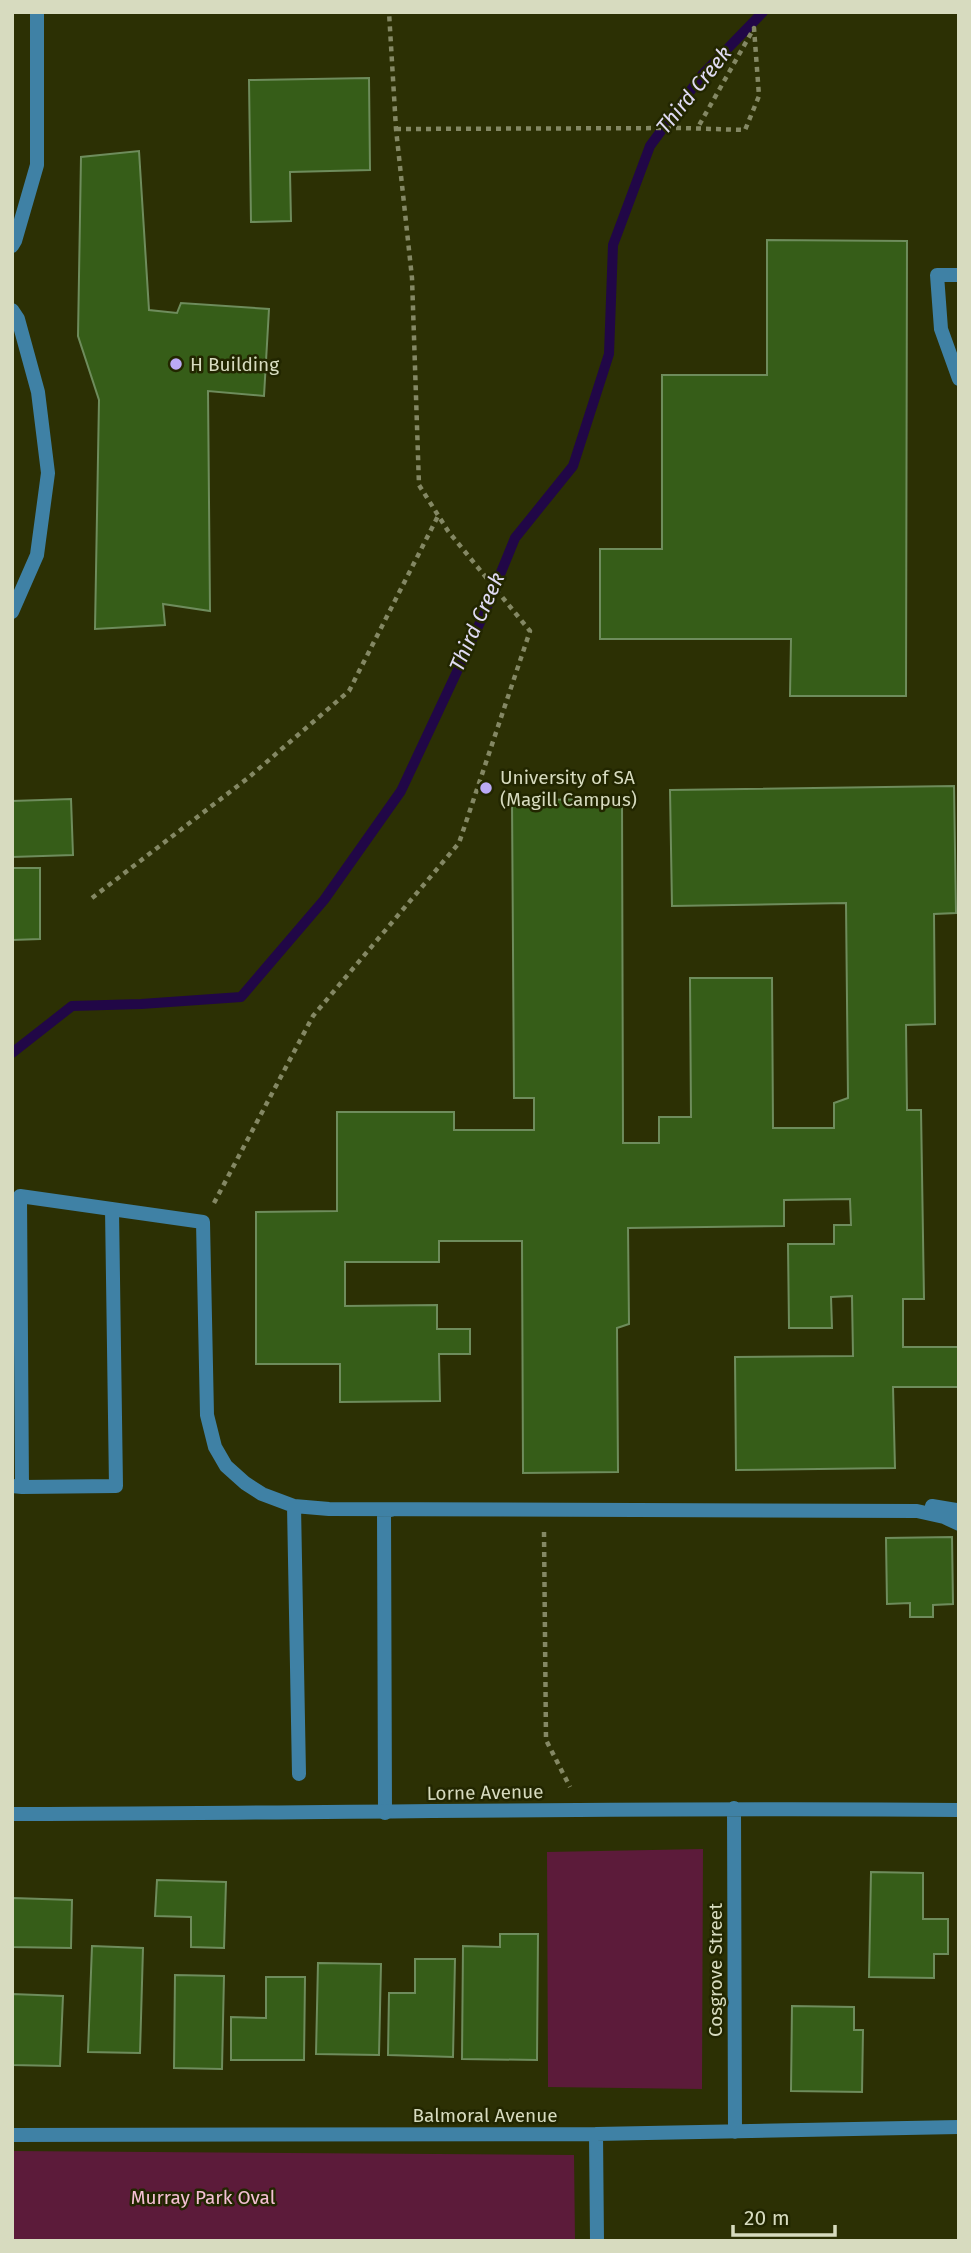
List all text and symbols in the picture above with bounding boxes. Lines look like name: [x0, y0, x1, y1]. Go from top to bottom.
water label: Third Creek: [651, 41, 737, 139]
place label: H Building: [190, 353, 279, 376]
marker: H Building: [168, 356, 184, 372]
water label: Third Creek: [444, 568, 510, 676]
place label: University of SA (Magill Campus): [500, 766, 637, 811]
marker: University of SA (Magill Campus): [478, 780, 494, 796]
street label: Lorne Avenue: [426, 1780, 544, 1805]
street label: Cosgrove Street: [704, 1903, 727, 2037]
street label: Balmoral Avenue: [412, 2104, 558, 2127]
park label: Murray Park Oval: [131, 2186, 276, 2209]
scale bar: [733, 2194, 834, 2238]
text: 20 m: [744, 2205, 790, 2231]

